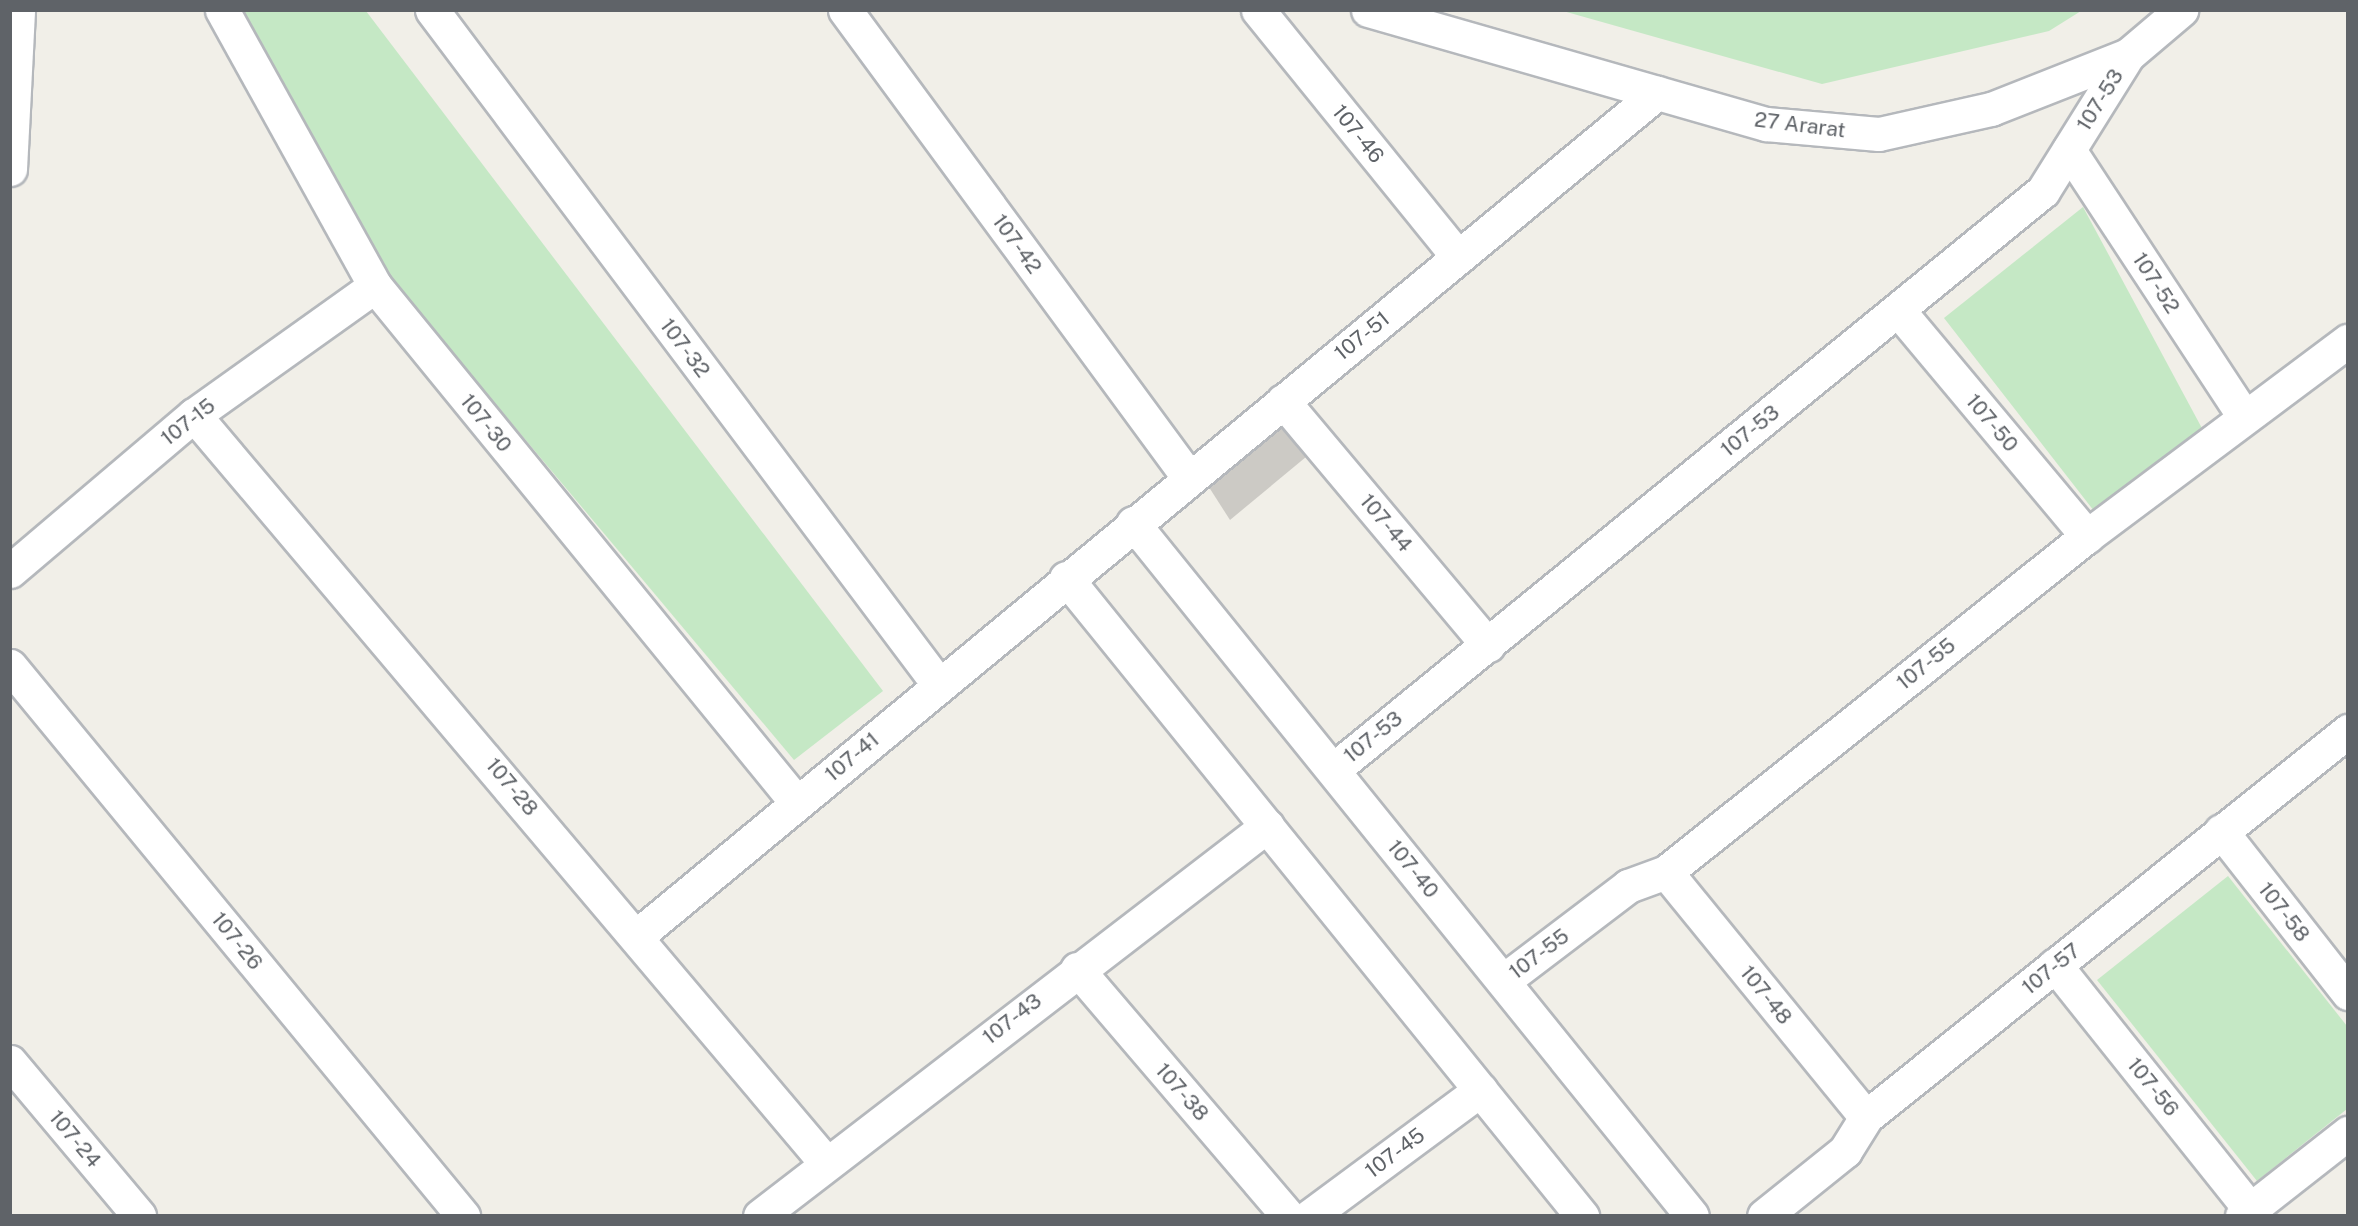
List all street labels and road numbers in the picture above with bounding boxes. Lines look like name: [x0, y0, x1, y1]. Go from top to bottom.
street label: 107-53: [2071, 64, 2129, 136]
street label: 107-46: [1327, 100, 1389, 168]
street label: 27 Ararat: [1753, 107, 1847, 143]
street label: 107-42: [987, 209, 1047, 279]
street label: 107-52: [2127, 248, 2185, 318]
street label: 107-51: [1329, 306, 1395, 366]
street label: 107-32: [655, 314, 715, 382]
street label: 107-30: [455, 389, 517, 457]
street label: 107-50: [1961, 389, 2023, 457]
street label: 107-15: [156, 393, 220, 451]
street label: 107-53: [1716, 400, 1784, 462]
street label: 107-44: [1355, 489, 1417, 557]
street label: 107-55: [1891, 633, 1961, 695]
street label: 107-53: [1339, 706, 1407, 768]
street label: 107-41: [820, 727, 884, 787]
street label: 107-28: [481, 753, 543, 821]
street label: 107-40: [1382, 835, 1444, 903]
street label: 107-58: [2253, 877, 2315, 947]
street label: 107-26: [206, 907, 268, 975]
street label: 107-55: [1504, 923, 1574, 985]
street label: 107-57: [2017, 938, 2085, 1000]
street label: 107-48: [1735, 961, 1797, 1029]
street label: 107-43: [977, 988, 1047, 1050]
street label: 107-56: [2122, 1053, 2184, 1121]
street label: 107-38: [1150, 1058, 1214, 1126]
street label: 107-24: [44, 1105, 106, 1173]
street label: 107-45: [1360, 1122, 1430, 1184]

